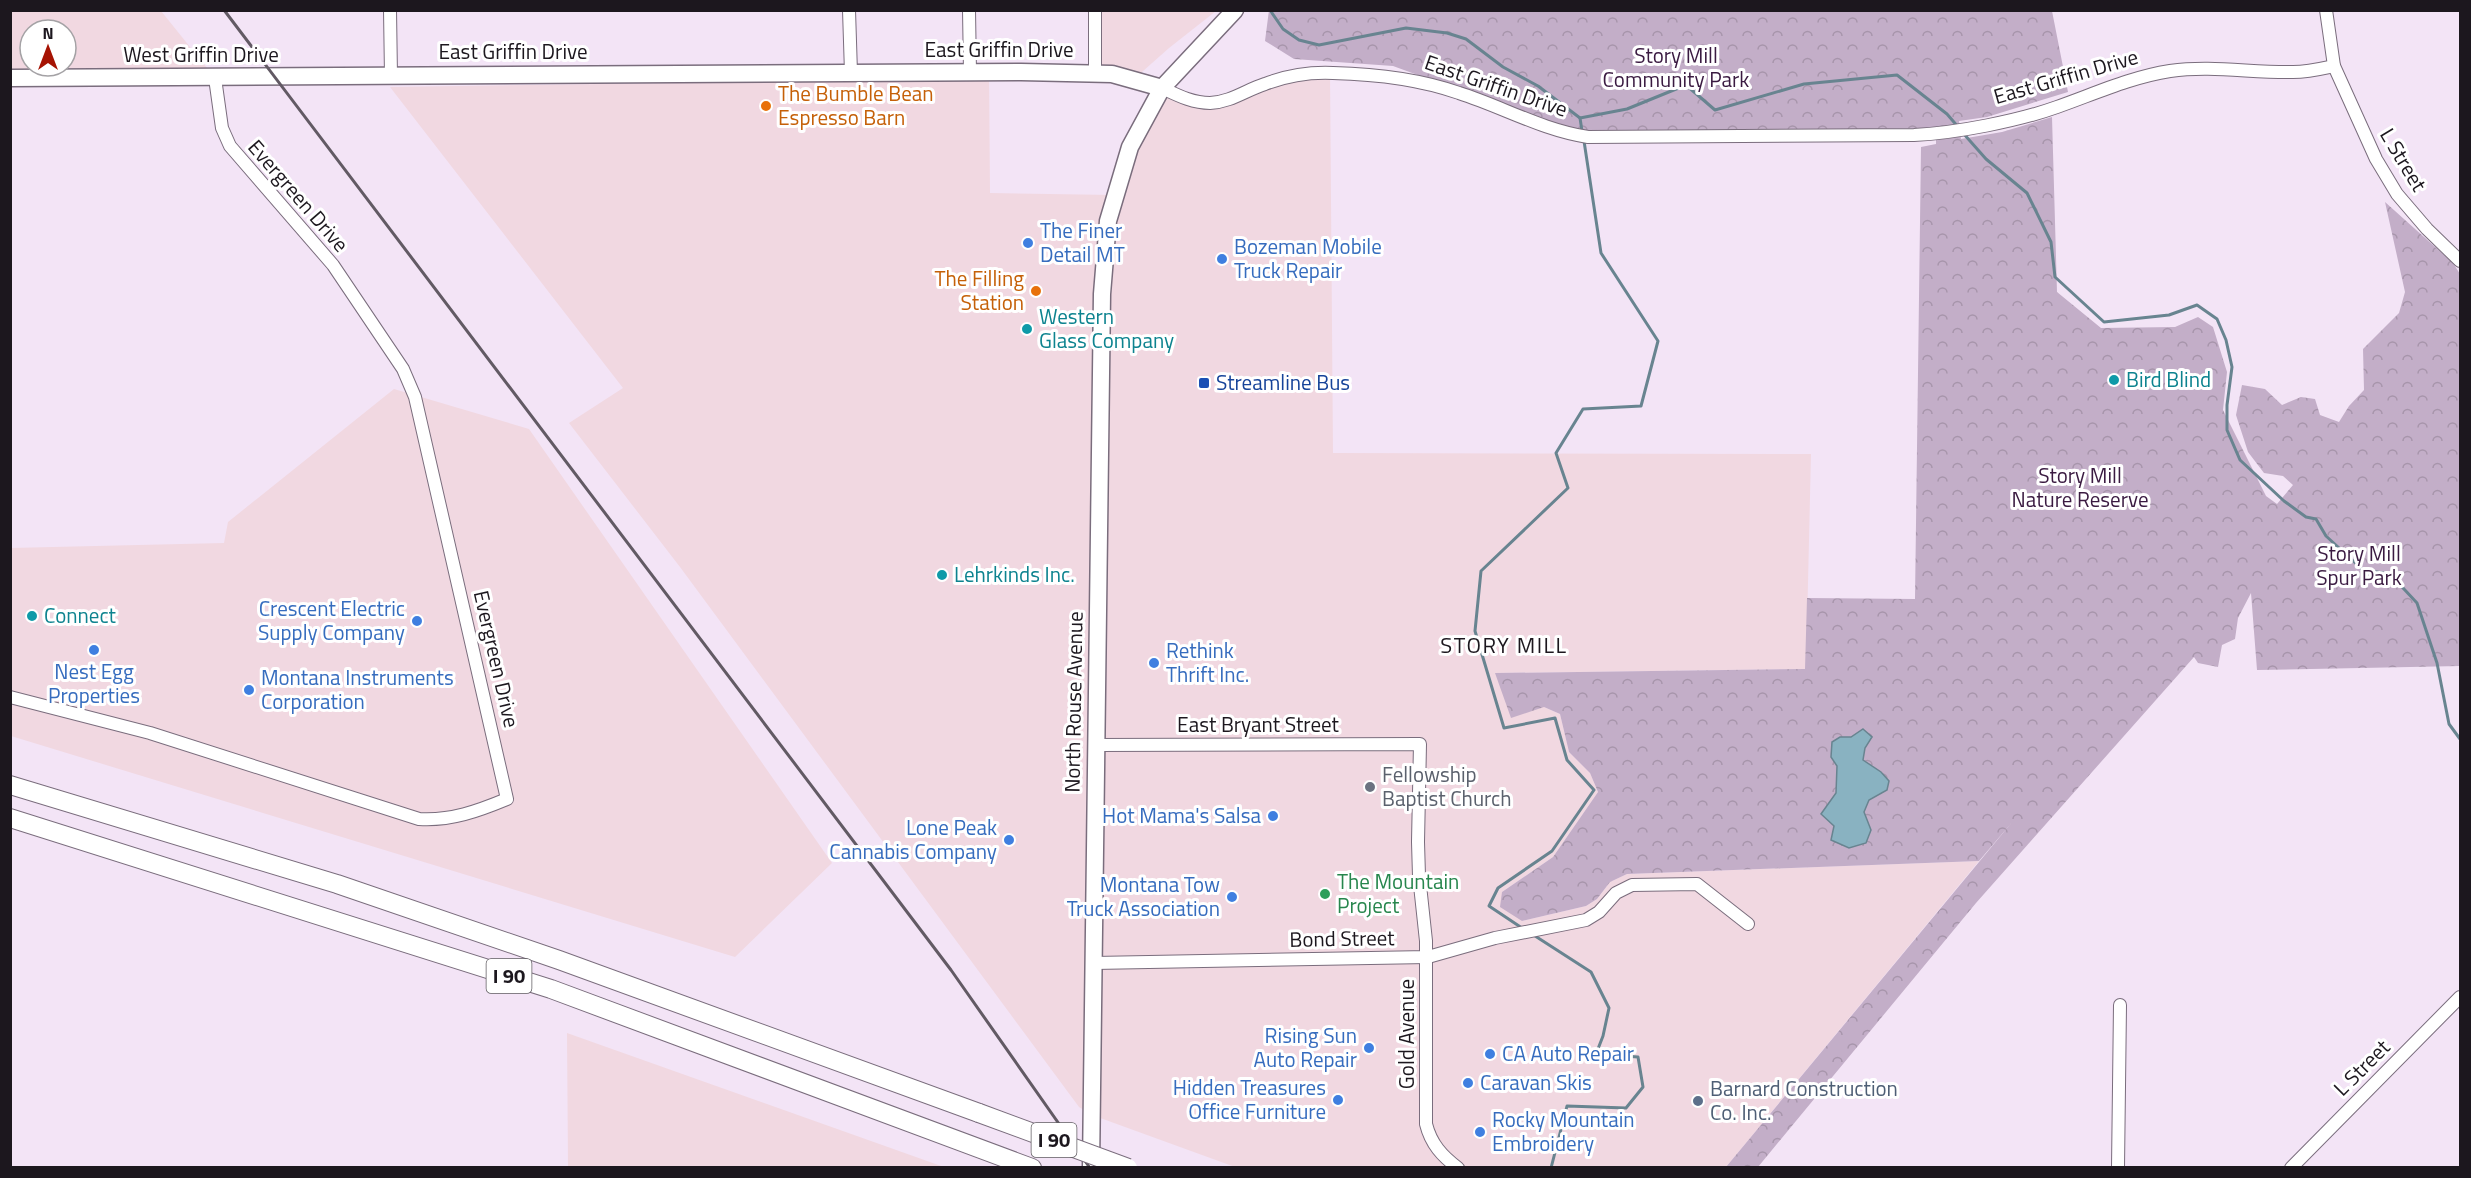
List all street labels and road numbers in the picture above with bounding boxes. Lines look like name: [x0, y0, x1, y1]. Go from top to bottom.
street label: East Griffin Drive: [924, 33, 1074, 65]
street label: East Griffin Drive: [438, 35, 588, 67]
street label: West Griffin Drive: [123, 38, 279, 70]
street label: East Griffin Drive: [1990, 40, 2142, 112]
street label: East Griffin Drive: [1421, 46, 1572, 124]
street label: L Street: [2372, 122, 2436, 198]
street label: Evergreen Drive: [241, 132, 357, 259]
street label: Evergreen Drive: [466, 587, 528, 731]
street label: North Rouse Avenue: [1055, 611, 1091, 793]
street label: East Bryant Street: [1177, 708, 1340, 740]
street label: Bond Street: [1289, 921, 1395, 955]
road number: I 90: [486, 959, 532, 993]
street label: Gold Avenue: [1390, 979, 1422, 1089]
street label: L Street: [2326, 1031, 2397, 1103]
road number: I 90: [1032, 1123, 1076, 1157]

